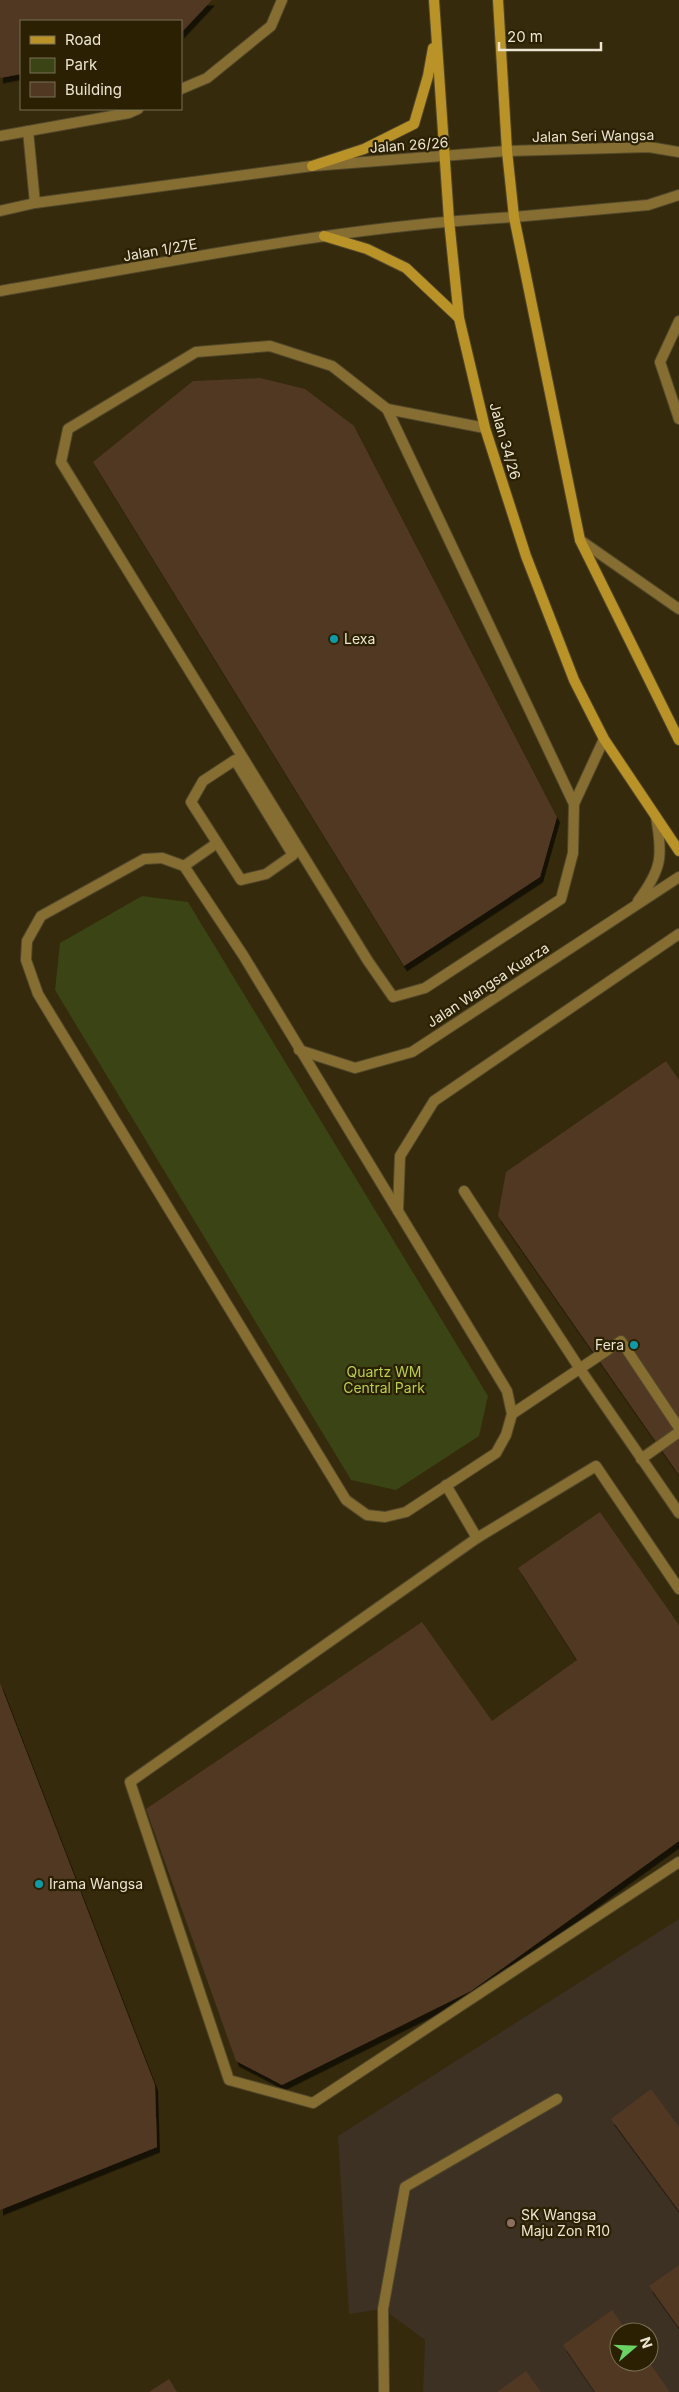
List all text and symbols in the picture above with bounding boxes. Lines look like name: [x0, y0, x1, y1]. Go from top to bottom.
legend: [20, 20, 182, 110]
scale bar: [499, 20, 602, 52]
text: 20 m: [507, 27, 543, 46]
text: Road: [65, 30, 101, 49]
text: Park: [65, 55, 98, 74]
text: Building: [65, 80, 122, 99]
street label: Jalan Seri Wangsa: [532, 126, 654, 145]
street label: Jalan 26/26: [369, 133, 449, 156]
street label: Jalan 1/27E: [122, 235, 198, 264]
street label: Jalan 34/26: [486, 400, 525, 481]
place label: Lexa: [344, 630, 375, 647]
marker: Lexa: [328, 633, 340, 645]
street label: Jalan Wangsa Kuarza: [423, 939, 552, 1030]
place label: Fera: [595, 1336, 624, 1353]
marker: Fera: [628, 1339, 640, 1351]
park label: Quartz WM Central Park: [343, 1363, 425, 1396]
place label: Irama Wangsa: [49, 1875, 143, 1892]
marker: Irama Wangsa: [33, 1878, 45, 1890]
place label: SK Wangsa Maju Zon R10: [521, 2206, 610, 2239]
marker: SK Wangsa Maju Zon R10: [505, 2217, 517, 2229]
north arrow: [609, 2322, 659, 2372]
text: N: [637, 2335, 657, 2350]

